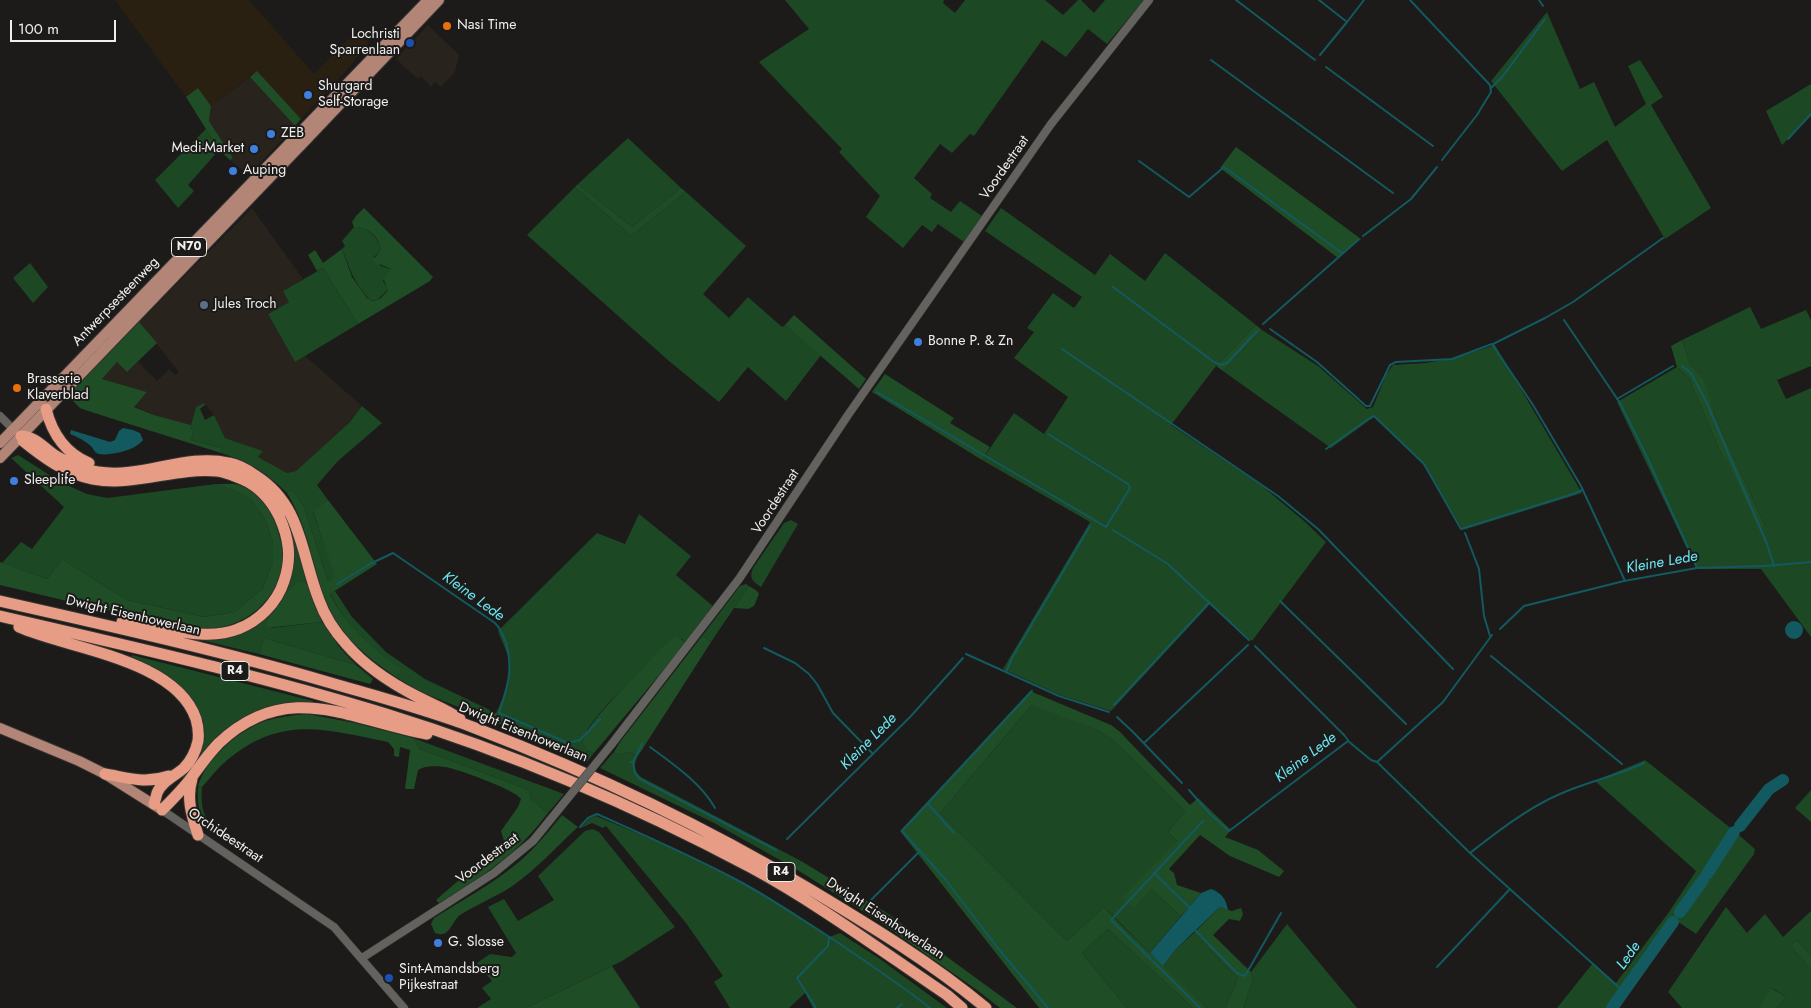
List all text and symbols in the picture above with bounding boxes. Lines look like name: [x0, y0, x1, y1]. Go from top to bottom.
scale bar: [12, 10, 119, 42]
text: 100 m: [18, 18, 59, 40]
place label: Nasi Time: [457, 18, 516, 34]
marker: Nasi Time: [441, 20, 453, 32]
place label: Lochristi Sparrenlaan: [330, 27, 400, 59]
marker: Lochristi Sparrenlaan: [404, 37, 416, 49]
place label: Shurgard Self-Storage: [318, 79, 388, 111]
marker: Shurgard Self-Storage: [302, 89, 314, 101]
place label: ZEB: [281, 126, 304, 142]
marker: ZEB: [265, 128, 277, 140]
street label: Voordestraat: [977, 133, 1033, 203]
place label: Medi-Market: [171, 141, 244, 157]
marker: Medi-Market: [248, 143, 260, 155]
place label: Auping: [243, 163, 286, 179]
marker: Auping: [227, 165, 239, 177]
road number: N70: [172, 238, 206, 256]
street label: Antwerpsesteenweg: [69, 254, 163, 350]
place label: Jules Troch: [214, 297, 277, 313]
marker: Jules Troch: [198, 299, 210, 311]
place label: Bonne P. & Zn: [928, 334, 1013, 350]
marker: Bonne P. & Zn: [912, 336, 924, 348]
place label: Brasserie Klaverblad: [27, 372, 89, 404]
marker: Brasserie Klaverblad: [11, 382, 23, 394]
street label: Voordestraat: [749, 466, 803, 538]
place label: Sleeplife: [24, 473, 75, 489]
marker: Sleeplife: [8, 475, 20, 487]
water label: Kleine Lede: [1625, 548, 1699, 578]
water label: Kleine Lede: [438, 568, 508, 626]
street label: Dwight Eisenhowerlaan: [64, 592, 202, 640]
road number: R4: [221, 661, 249, 680]
street label: Dwight Eisenhowerlaan: [456, 699, 590, 767]
water label: Kleine Lede: [837, 710, 901, 774]
water label: Kleine Lede: [1272, 729, 1340, 787]
street label: Orchideestraat: [185, 805, 265, 867]
street label: Voordestraat: [453, 830, 523, 888]
road number: R4: [767, 862, 795, 882]
street label: Dwight Eisenhowerlaan: [823, 875, 947, 963]
place label: G. Slosse: [448, 935, 504, 951]
marker: G. Slosse: [432, 937, 444, 949]
water label: Lede: [1613, 939, 1645, 973]
place label: Sint-Amandsberg Pijkestraat: [399, 962, 500, 994]
marker: Sint-Amandsberg Pijkestraat: [383, 972, 395, 984]

